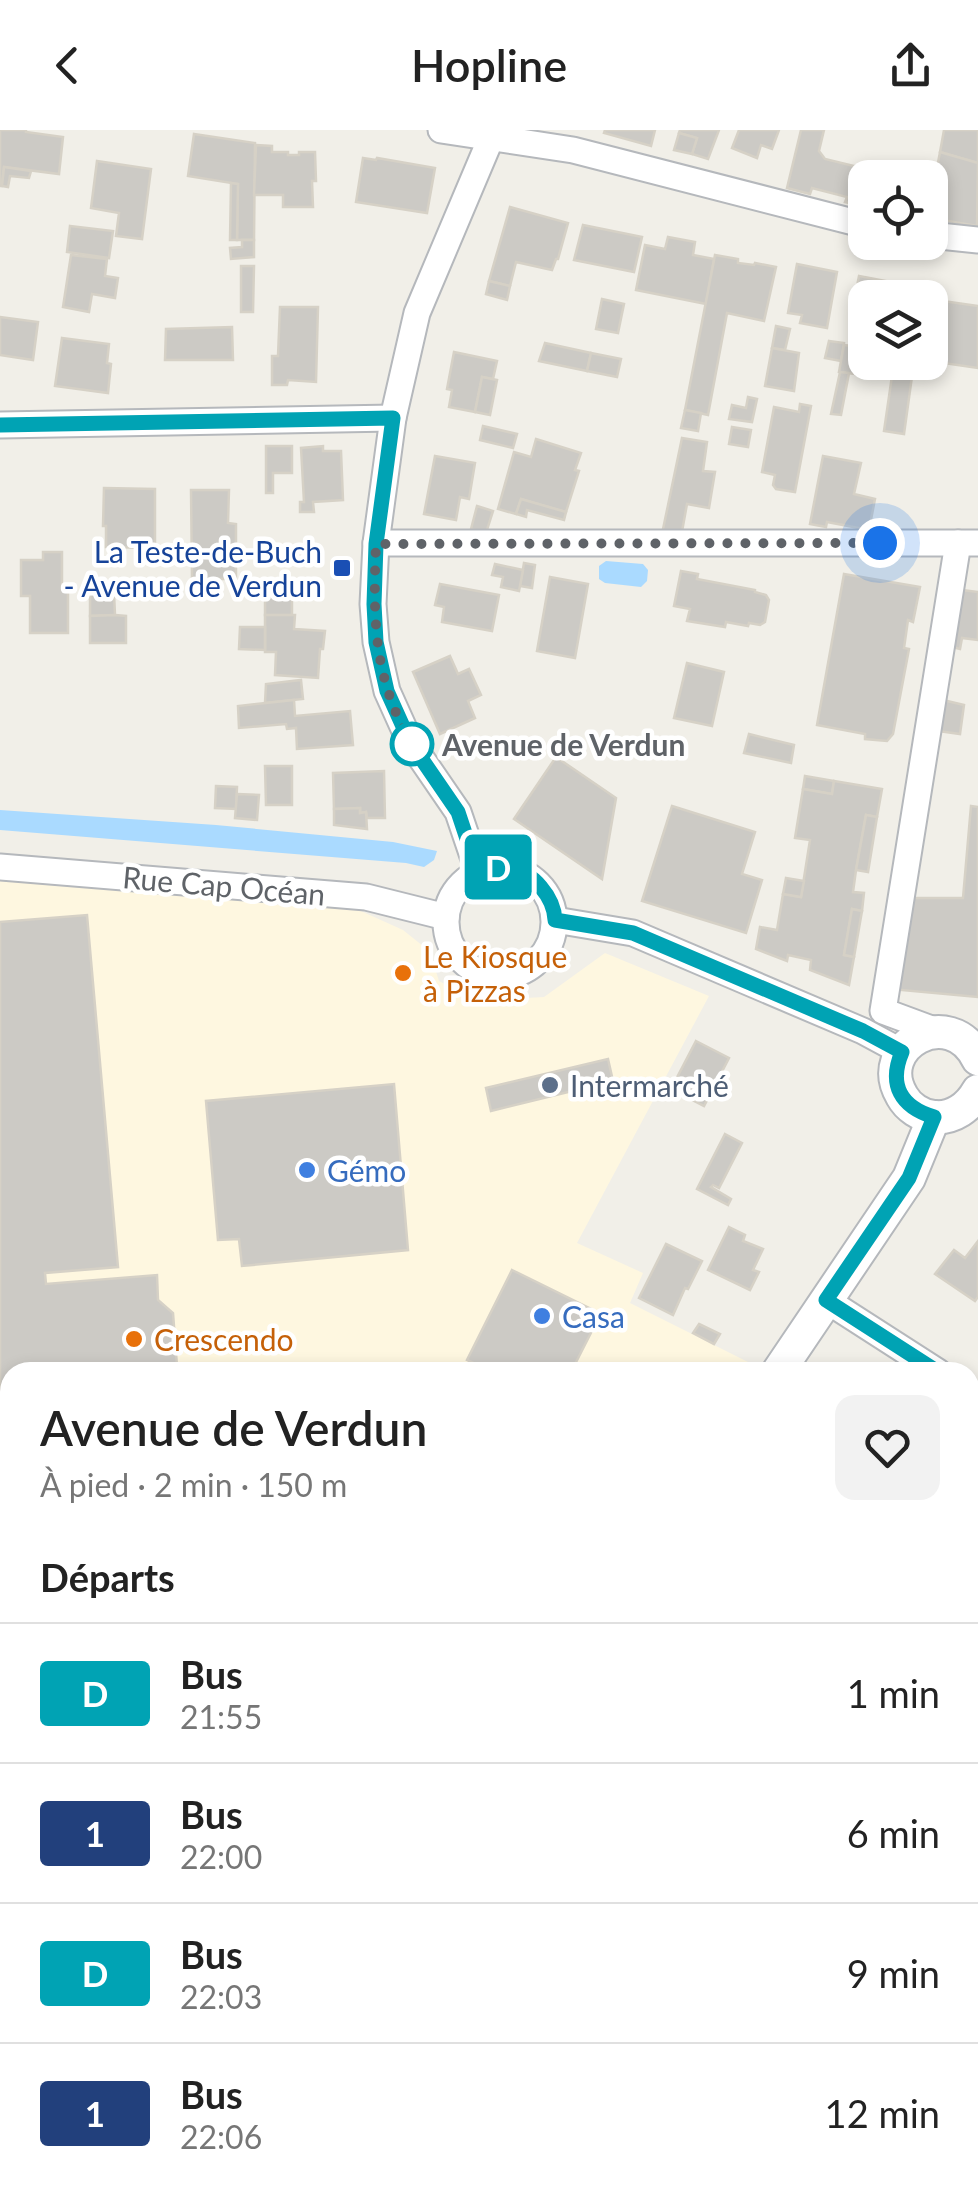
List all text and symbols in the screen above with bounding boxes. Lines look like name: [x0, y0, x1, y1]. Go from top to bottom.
icon: back: [40, 38, 95, 93]
text: Hopline: [411, 38, 567, 92]
icon: share: [883, 38, 938, 93]
map controls: [848, 160, 948, 380]
button: locate: [848, 160, 948, 260]
button: layers: [848, 280, 948, 380]
your location: [855, 518, 905, 568]
place label: La Teste-de-Buch - Avenue de Verdun: [63, 533, 322, 603]
marker: La Teste-de-Buch - Avenue de Verdun: [331, 557, 353, 579]
marker: Avenue de Verdun: [391, 723, 433, 765]
place label: Avenue de Verdun: [441, 726, 685, 762]
line badge: D: [466, 834, 530, 900]
text: D: [485, 846, 511, 888]
street label: Rue Cap Océan: [121, 858, 327, 912]
place label: Le Kiosque à Pizzas: [423, 938, 567, 1008]
marker: Le Kiosque à Pizzas: [392, 962, 414, 984]
place label: Intermarché: [570, 1067, 729, 1103]
marker: Intermarché: [539, 1074, 561, 1096]
place label: Gémo: [327, 1152, 406, 1188]
marker: Gémo: [296, 1159, 318, 1181]
place label: Casa: [562, 1298, 625, 1334]
marker: Casa: [531, 1305, 553, 1327]
place label: Crescendo: [154, 1321, 294, 1357]
marker: Crescendo: [123, 1328, 145, 1350]
button: heart: [835, 1395, 940, 1500]
text: Avenue de Verdun: [40, 1399, 427, 1456]
text: À pied · 2 min · 150 m: [40, 1465, 347, 1504]
text: Départs: [40, 1554, 175, 1600]
text: Bus: [180, 1651, 243, 1697]
text: 1 min: [847, 1670, 940, 1716]
text: D: [82, 1672, 108, 1714]
text: 21:55: [180, 1697, 262, 1736]
text: Bus: [180, 1791, 243, 1837]
text: 6 min: [847, 1810, 940, 1856]
text: 1: [85, 1812, 105, 1854]
text: 22:00: [180, 1837, 262, 1876]
text: Bus: [180, 1931, 243, 1977]
text: 9 min: [847, 1950, 940, 1996]
text: D: [82, 1952, 108, 1994]
text: 22:03: [180, 1977, 262, 2016]
text: Bus: [180, 2071, 243, 2117]
text: 12 min: [825, 2090, 940, 2136]
text: 1: [85, 2092, 105, 2134]
text: 22:06: [180, 2117, 262, 2156]

